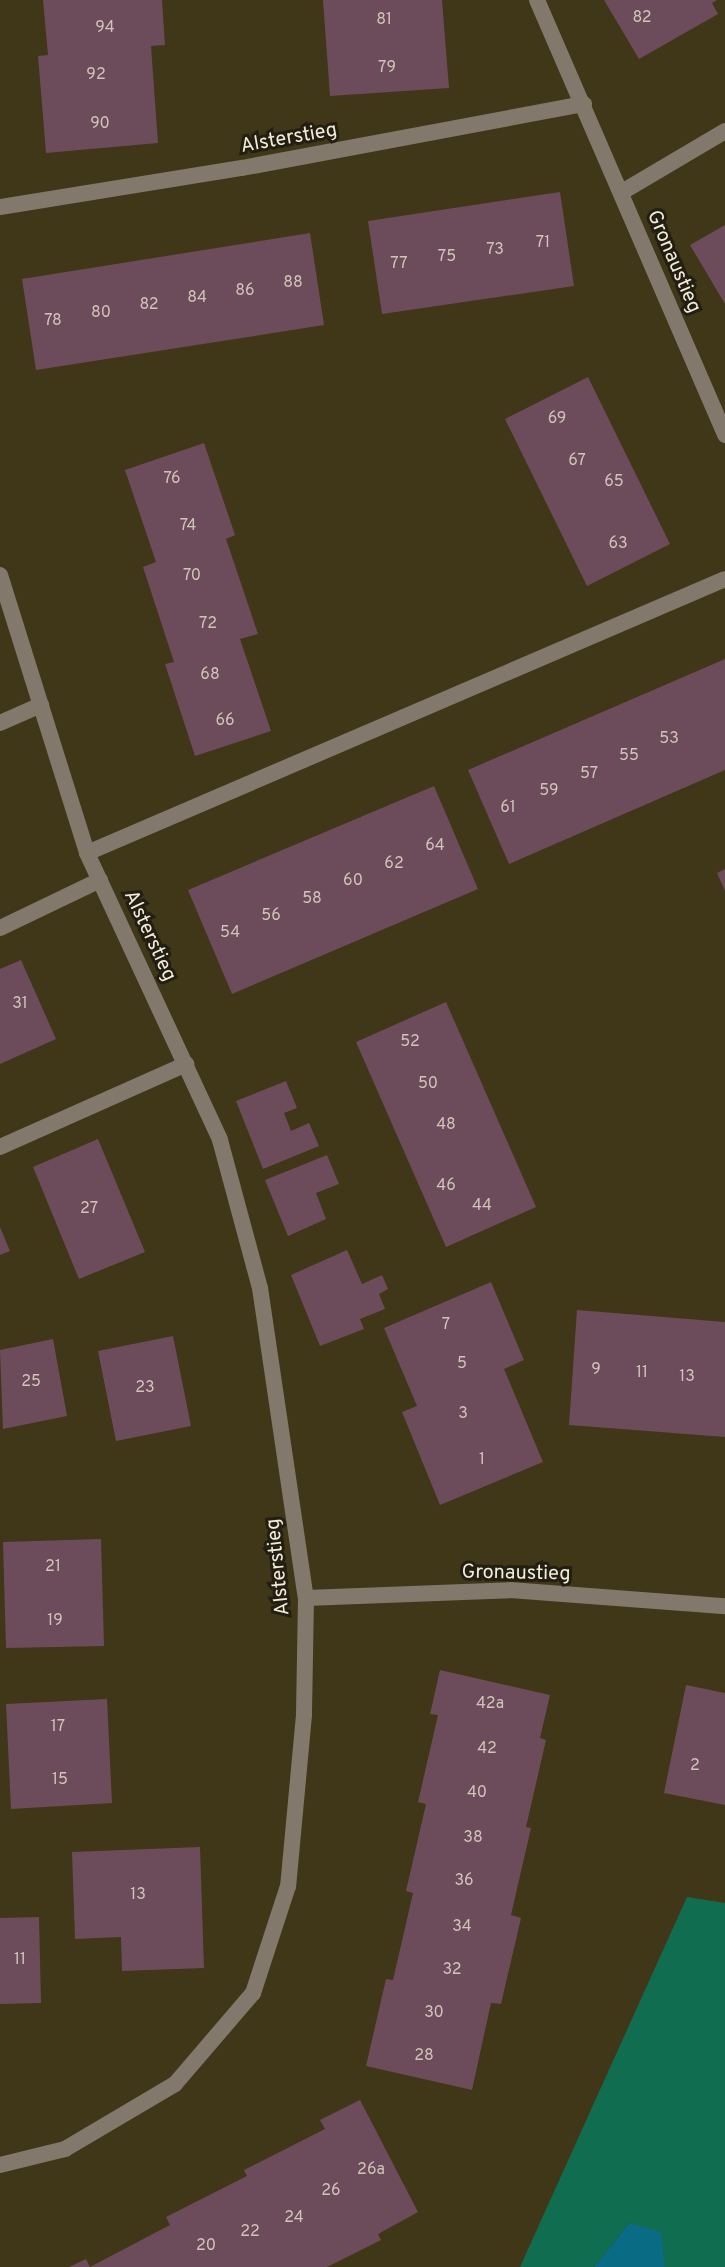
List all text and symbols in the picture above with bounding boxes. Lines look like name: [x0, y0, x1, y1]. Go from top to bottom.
house number: 82: [632, 8, 652, 28]
house number: 81: [376, 10, 392, 30]
house number: 94: [95, 18, 115, 38]
house number: 79: [378, 58, 396, 78]
house number: 92: [86, 65, 106, 85]
house number: 90: [90, 114, 110, 134]
street label: Alsterstieg: [239, 119, 339, 159]
street label: Gronaustieg: [641, 207, 705, 317]
house number: 71: [536, 233, 550, 253]
house number: 73: [486, 240, 504, 260]
house number: 75: [438, 247, 456, 267]
house number: 77: [390, 254, 408, 274]
house number: 88: [283, 273, 303, 293]
house number: 86: [235, 281, 255, 301]
house number: 84: [187, 288, 207, 308]
house number: 82: [139, 295, 159, 315]
house number: 80: [91, 303, 111, 323]
house number: 78: [44, 311, 62, 331]
house number: 69: [548, 409, 566, 429]
house number: 67: [568, 451, 586, 471]
house number: 76: [163, 469, 181, 489]
house number: 65: [604, 472, 624, 492]
house number: 74: [180, 516, 196, 536]
house number: 63: [608, 534, 628, 554]
house number: 70: [183, 566, 201, 586]
house number: 72: [199, 614, 217, 634]
house number: 68: [200, 665, 220, 685]
house number: 66: [215, 711, 235, 731]
house number: 53: [659, 729, 679, 749]
house number: 55: [619, 746, 639, 766]
house number: 57: [580, 764, 598, 784]
house number: 59: [539, 781, 559, 801]
house number: 61: [500, 798, 516, 818]
house number: 64: [425, 836, 445, 856]
house number: 62: [384, 854, 404, 874]
house number: 60: [343, 871, 363, 891]
street label: Alsterstieg: [117, 887, 181, 985]
house number: 58: [302, 889, 322, 909]
house number: 56: [261, 906, 281, 926]
house number: 54: [220, 923, 240, 943]
house number: 31: [12, 994, 28, 1014]
house number: 52: [400, 1032, 420, 1052]
house number: 50: [418, 1074, 438, 1094]
house number: 48: [436, 1115, 456, 1135]
house number: 46: [436, 1176, 456, 1196]
house number: 44: [472, 1196, 492, 1216]
house number: 27: [80, 1199, 98, 1219]
house number: 7: [442, 1315, 450, 1335]
house number: 5: [457, 1354, 467, 1374]
house number: 9: [591, 1360, 601, 1380]
house number: 11: [636, 1363, 648, 1383]
house number: 13: [679, 1367, 695, 1387]
house number: 25: [21, 1372, 41, 1392]
house number: 23: [135, 1378, 155, 1398]
house number: 3: [458, 1404, 468, 1424]
house number: 1: [479, 1450, 485, 1470]
street label: Alsterstieg: [262, 1517, 296, 1617]
house number: 21: [45, 1557, 61, 1577]
street label: Gronaustieg: [461, 1561, 571, 1587]
house number: 19: [47, 1611, 63, 1631]
house number: 42a: [476, 1694, 504, 1714]
house number: 17: [51, 1717, 65, 1737]
house number: 42: [477, 1739, 497, 1759]
house number: 2: [690, 1756, 700, 1776]
house number: 15: [52, 1770, 68, 1790]
house number: 40: [467, 1783, 487, 1803]
house number: 38: [463, 1828, 483, 1848]
house number: 36: [454, 1871, 474, 1891]
house number: 13: [130, 1885, 146, 1905]
house number: 34: [452, 1917, 472, 1937]
house number: 11: [14, 1950, 26, 1970]
house number: 32: [442, 1960, 462, 1980]
house number: 30: [424, 2003, 444, 2023]
house number: 28: [414, 2046, 434, 2066]
house number: 26a: [357, 2160, 385, 2180]
house number: 26: [321, 2181, 341, 2201]
house number: 24: [284, 2208, 304, 2228]
house number: 22: [240, 2222, 260, 2242]
house number: 20: [196, 2236, 216, 2256]

